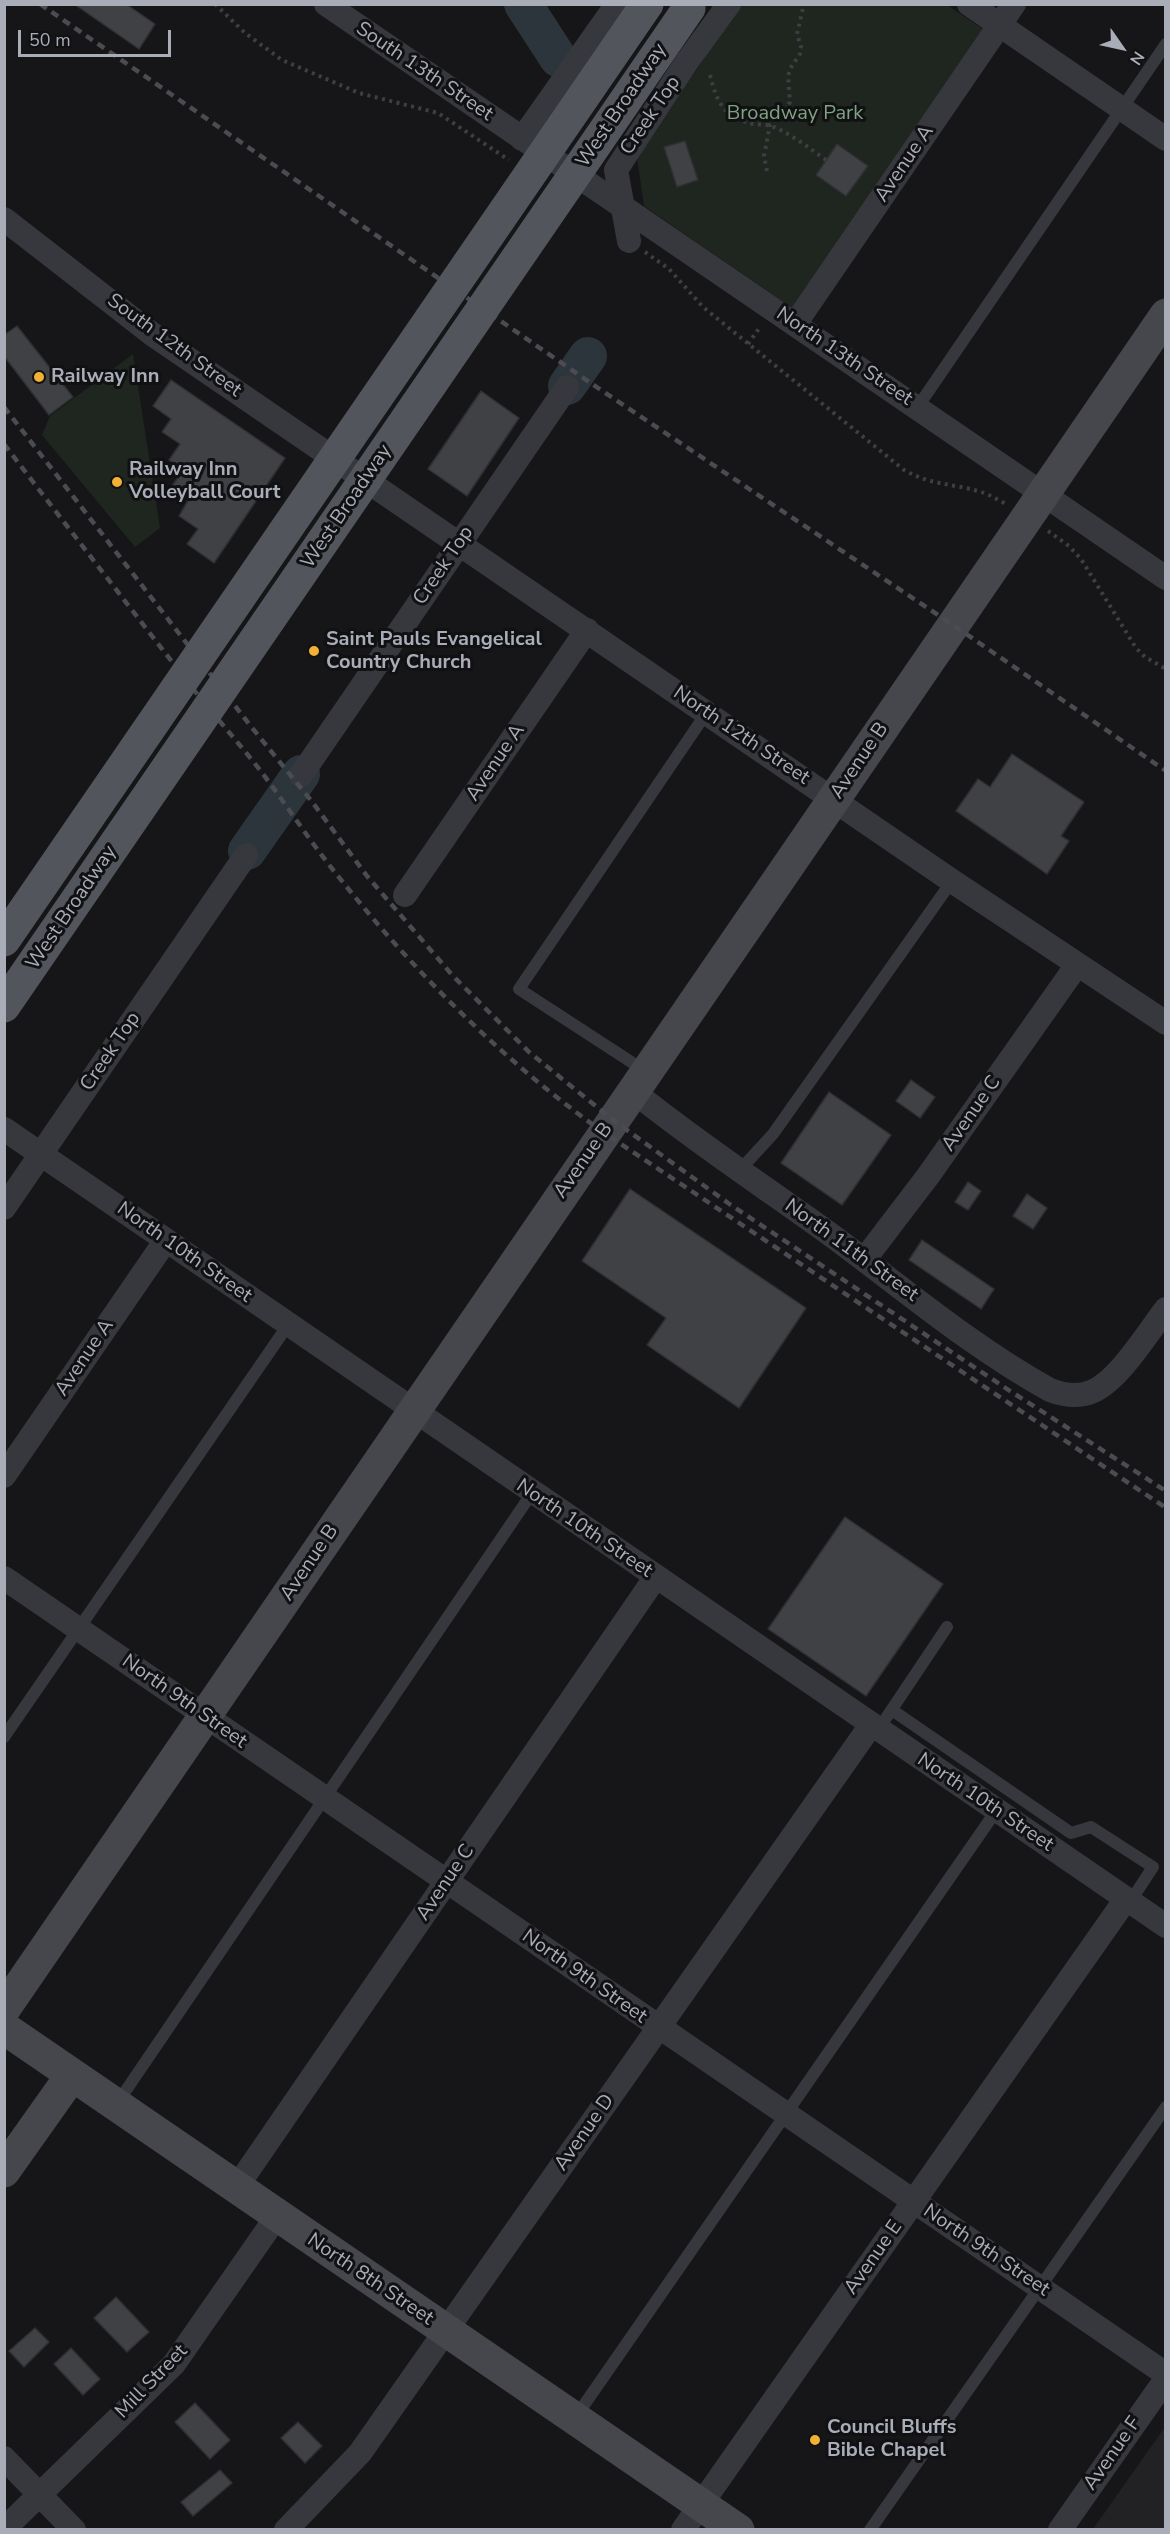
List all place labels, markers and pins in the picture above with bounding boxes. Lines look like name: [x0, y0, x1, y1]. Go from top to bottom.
place label: Railway Inn: [51, 365, 159, 389]
marker: Railway Inn: [32, 370, 46, 384]
place label: Railway Inn Volleyball Court: [129, 458, 281, 505]
marker: Railway Inn Volleyball Court: [110, 475, 124, 489]
place label: Saint Pauls Evangelical Country Church: [326, 628, 542, 675]
marker: Saint Pauls Evangelical Country Church: [307, 644, 321, 658]
place label: Council Bluffs Bible Chapel: [827, 2416, 956, 2463]
marker: Council Bluffs Bible Chapel: [808, 2433, 822, 2447]

